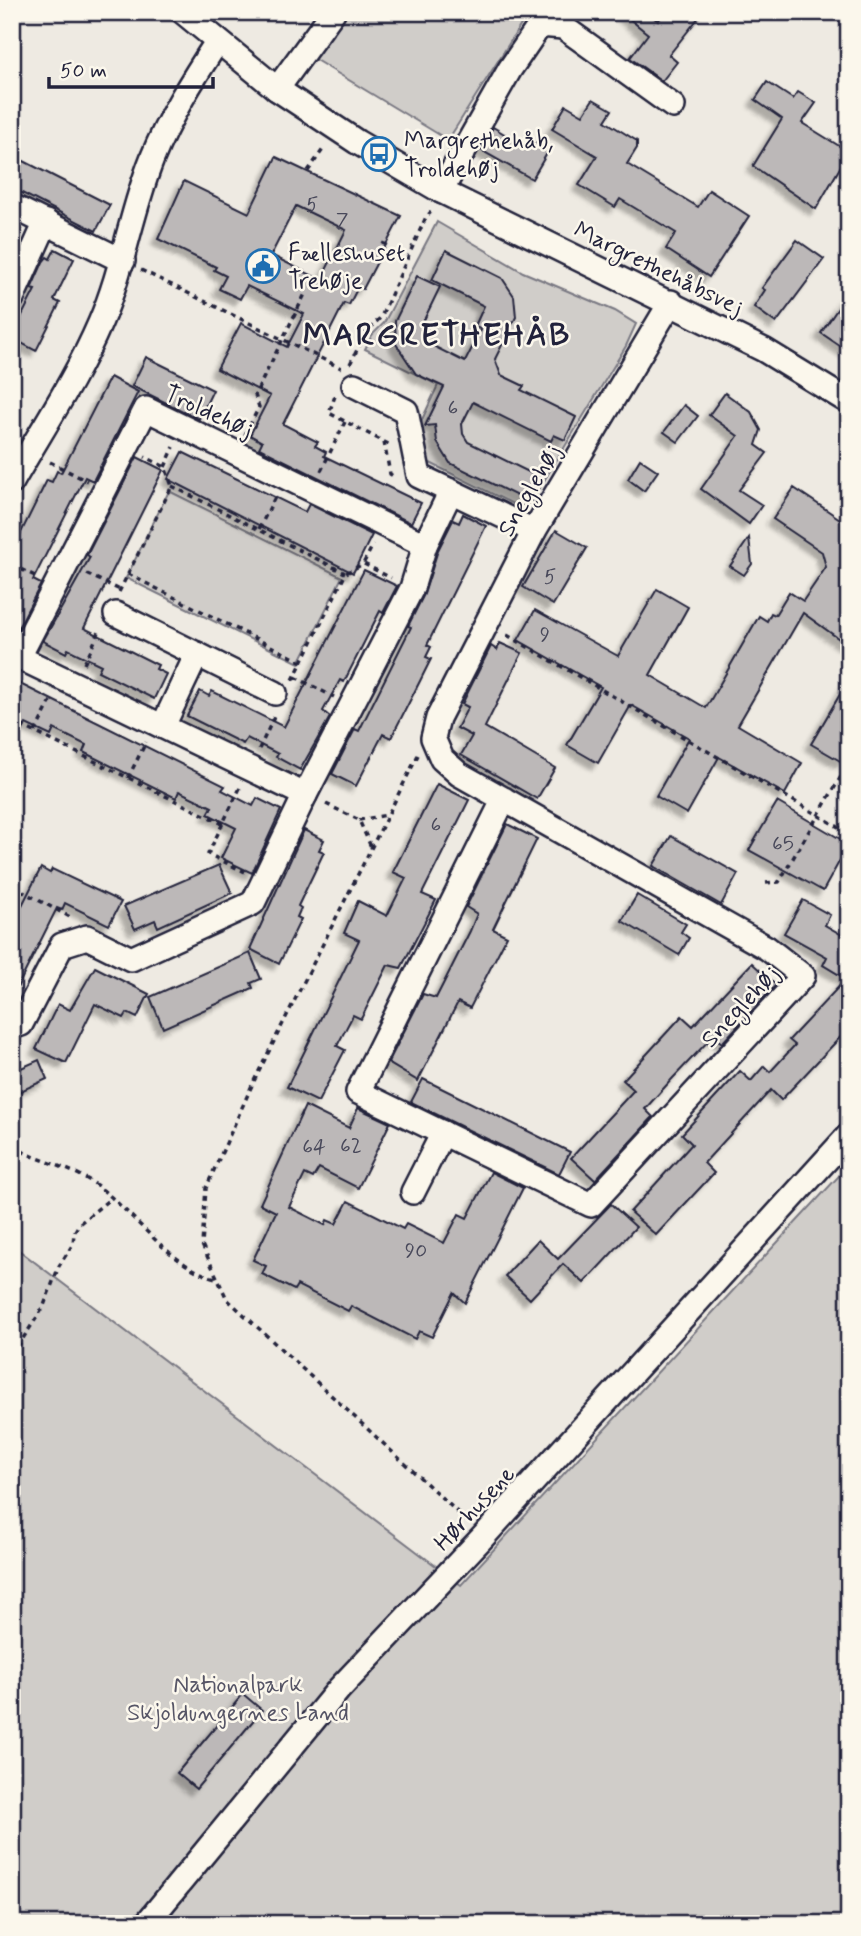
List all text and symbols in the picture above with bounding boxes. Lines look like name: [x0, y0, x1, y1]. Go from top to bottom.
scale bar: [49, 46, 214, 90]
text: 50 m: [60, 57, 107, 85]
place label: Margrethehåb, Troldehøj: [404, 126, 553, 185]
bus stop icon: Margrethehåb, Troldehøj: [360, 135, 398, 173]
house number: 5: [306, 191, 318, 219]
house number: 7: [336, 207, 349, 235]
street label: Margrethehåbsvej: [568, 215, 748, 326]
place label: Fælleshuset Trehøje: [288, 238, 405, 297]
public building icon: Fælleshuset Trehøje: [244, 247, 282, 285]
district label: MARGRETHEHÅB: [303, 315, 571, 357]
street label: Troldehøj: [159, 378, 258, 446]
house number: 6: [448, 394, 458, 422]
street label: Sneglehøj: [491, 439, 571, 544]
house number: 5: [544, 563, 556, 591]
house number: 9: [540, 621, 550, 649]
house number: 6: [431, 811, 441, 839]
house number: 65: [772, 830, 794, 858]
street label: Sneglehøj: [695, 959, 789, 1056]
house number: 62: [340, 1132, 362, 1160]
house number: 64: [302, 1133, 326, 1161]
house number: 90: [405, 1237, 427, 1265]
street label: Hørhusene: [428, 1460, 523, 1558]
park label: Nationalpark Skjoldungernes Land: [127, 1670, 349, 1729]

